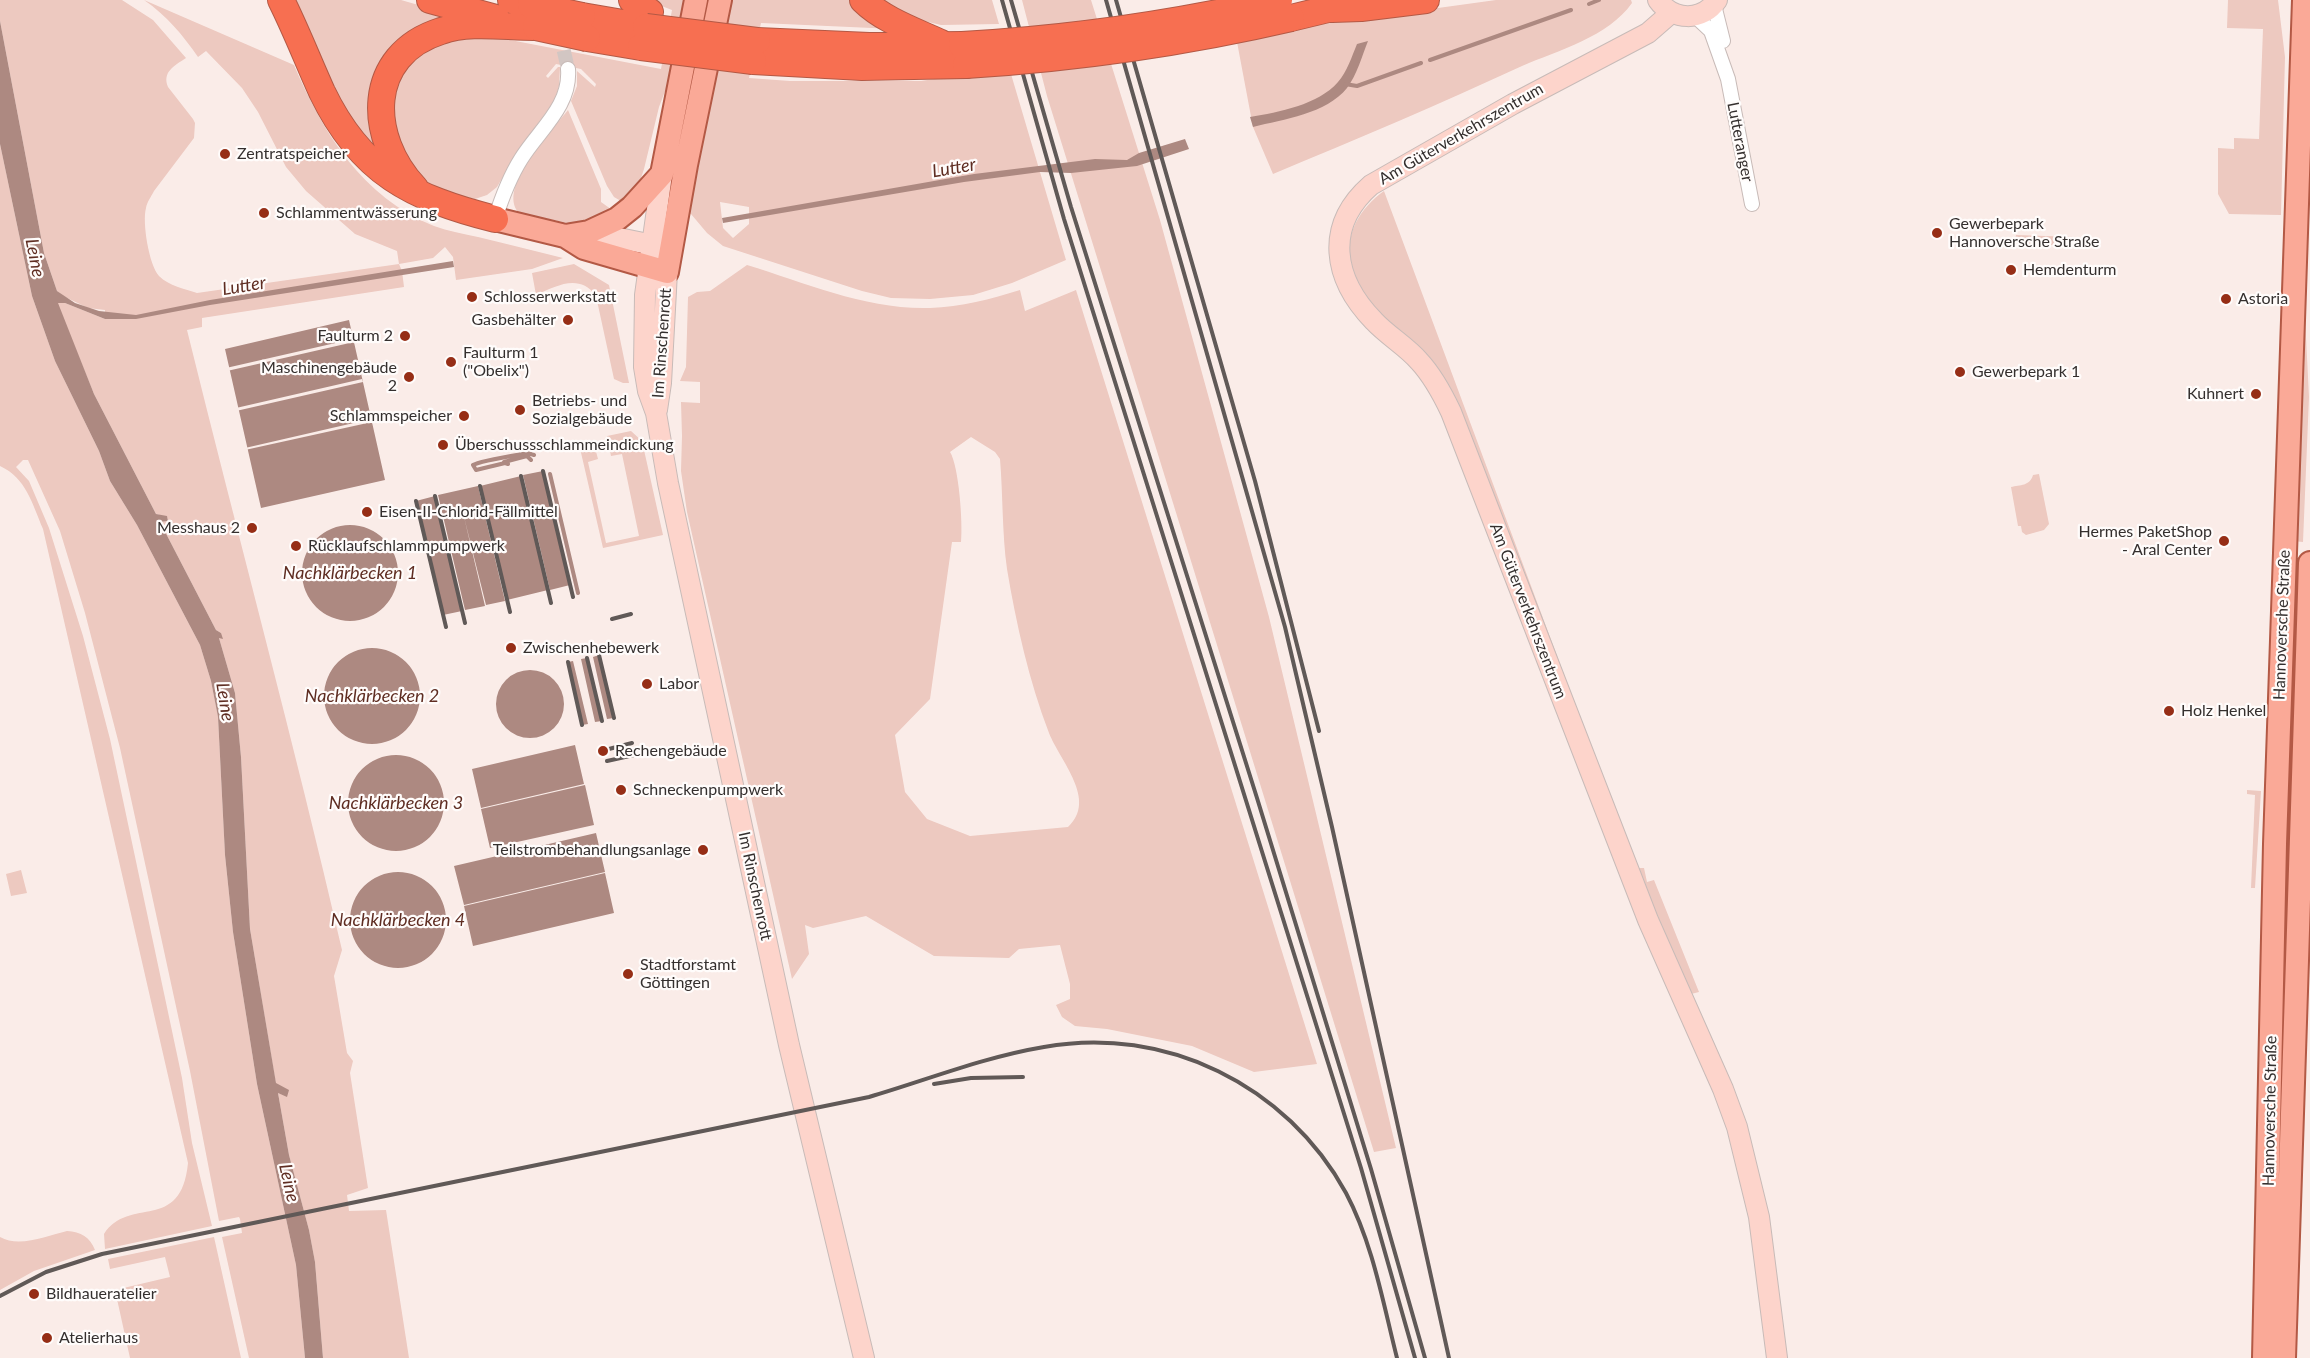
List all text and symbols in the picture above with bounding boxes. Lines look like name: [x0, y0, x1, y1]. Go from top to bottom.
street label: Am Güterverkehrszentrum: [1375, 79, 1547, 189]
street label: Lutteranger: [1723, 100, 1757, 184]
place label: Zentratspeicher: [237, 144, 348, 164]
marker: Zentratspeicher: [218, 147, 232, 161]
water label: Lutter: [930, 154, 978, 182]
place label: Schlammentwässerung: [276, 203, 437, 223]
marker: Schlammentwässerung: [257, 206, 271, 220]
place label: Gewerbepark Hannoversche Straße: [1949, 214, 2099, 252]
marker: Gewerbepark Hannoversche Straße: [1930, 226, 1944, 240]
water label: Leine: [21, 237, 49, 279]
place label: Hemdenturm: [2023, 260, 2116, 280]
marker: Hemdenturm: [2004, 263, 2018, 277]
water label: Lutter: [221, 272, 267, 300]
place label: Schlosserwerkstatt: [484, 287, 616, 307]
street label: Im Rinschenrott: [649, 287, 675, 399]
place label: Astoria: [2238, 289, 2288, 309]
marker: Schlosserwerkstatt: [465, 290, 479, 304]
marker: Astoria: [2219, 292, 2233, 306]
place label: Gasbehälter: [471, 310, 556, 330]
marker: Gasbehälter: [561, 313, 575, 327]
place label: Faulturm 2: [317, 326, 393, 346]
marker: Faulturm 2: [398, 329, 412, 343]
place label: Faulturm 1 ("Obelix"): [463, 343, 539, 381]
marker: Faulturm 1 ("Obelix"): [444, 355, 458, 369]
place label: Maschinengebäude 2: [261, 358, 397, 396]
place label: Gewerbepark 1: [1972, 362, 2080, 382]
marker: Gewerbepark 1: [1953, 365, 1967, 379]
marker: Maschinengebäude 2: [402, 370, 416, 384]
place label: Kuhnert: [2187, 384, 2244, 404]
marker: Kuhnert: [2249, 387, 2263, 401]
place label: Betriebs- und Sozialgebäude: [532, 391, 632, 429]
marker: Betriebs- und Sozialgebäude: [513, 403, 527, 417]
place label: Schlammspeicher: [330, 406, 452, 426]
marker: Schlammspeicher: [457, 409, 471, 423]
place label: Überschussschlammeindickung: [455, 435, 674, 455]
marker: Überschussschlammeindickung: [436, 438, 450, 452]
place label: Eisen-II-Chlorid-Fällmittel: [379, 502, 558, 522]
marker: Eisen-II-Chlorid-Fällmittel: [360, 505, 374, 519]
place label: Messhaus 2: [157, 518, 240, 538]
street label: Am Güterverkehrszentrum: [1486, 520, 1570, 702]
marker: Messhaus 2: [245, 521, 259, 535]
place label: Hermes PaketShop - Aral Center: [2079, 522, 2212, 560]
marker: Hermes PaketShop - Aral Center: [2217, 534, 2231, 548]
place label: Rücklaufschlammpumpwerk: [308, 536, 505, 556]
marker: Rücklaufschlammpumpwerk: [289, 539, 303, 553]
street label: Hannoversche Straße: [2270, 550, 2294, 700]
water label: Nachklärbecken 1: [283, 562, 417, 584]
place label: Zwischenhebewerk: [523, 638, 659, 658]
marker: Zwischenhebewerk: [504, 641, 518, 655]
place label: Labor: [659, 674, 699, 694]
marker: Labor: [640, 677, 654, 691]
water label: Leine: [211, 681, 239, 723]
water label: Nachklärbecken 2: [305, 685, 439, 707]
place label: Holz Henkel: [2181, 701, 2266, 721]
marker: Holz Henkel: [2162, 704, 2176, 718]
place label: Rechengebäude: [615, 741, 727, 761]
marker: Rechengebäude: [596, 744, 610, 758]
place label: Schneckenpumpwerk: [633, 780, 783, 800]
marker: Schneckenpumpwerk: [614, 783, 628, 797]
water label: Nachklärbecken 3: [329, 792, 463, 814]
street label: Im Rinschenrott: [734, 830, 776, 942]
place label: Teilstrombehandlungsanlage: [493, 840, 691, 860]
marker: Teilstrombehandlungsanlage: [696, 843, 710, 857]
water label: Nachklärbecken 4: [331, 909, 465, 931]
place label: Stadtforstamt Göttingen: [640, 955, 736, 993]
marker: Stadtforstamt Göttingen: [621, 967, 635, 981]
street label: Hannoversche Straße: [2259, 1036, 2281, 1186]
water label: Leine: [274, 1162, 304, 1204]
place label: Bildhaueratelier: [46, 1284, 157, 1304]
marker: Bildhaueratelier: [27, 1287, 41, 1301]
place label: Atelierhaus: [59, 1328, 138, 1348]
marker: Atelierhaus: [40, 1331, 54, 1345]

